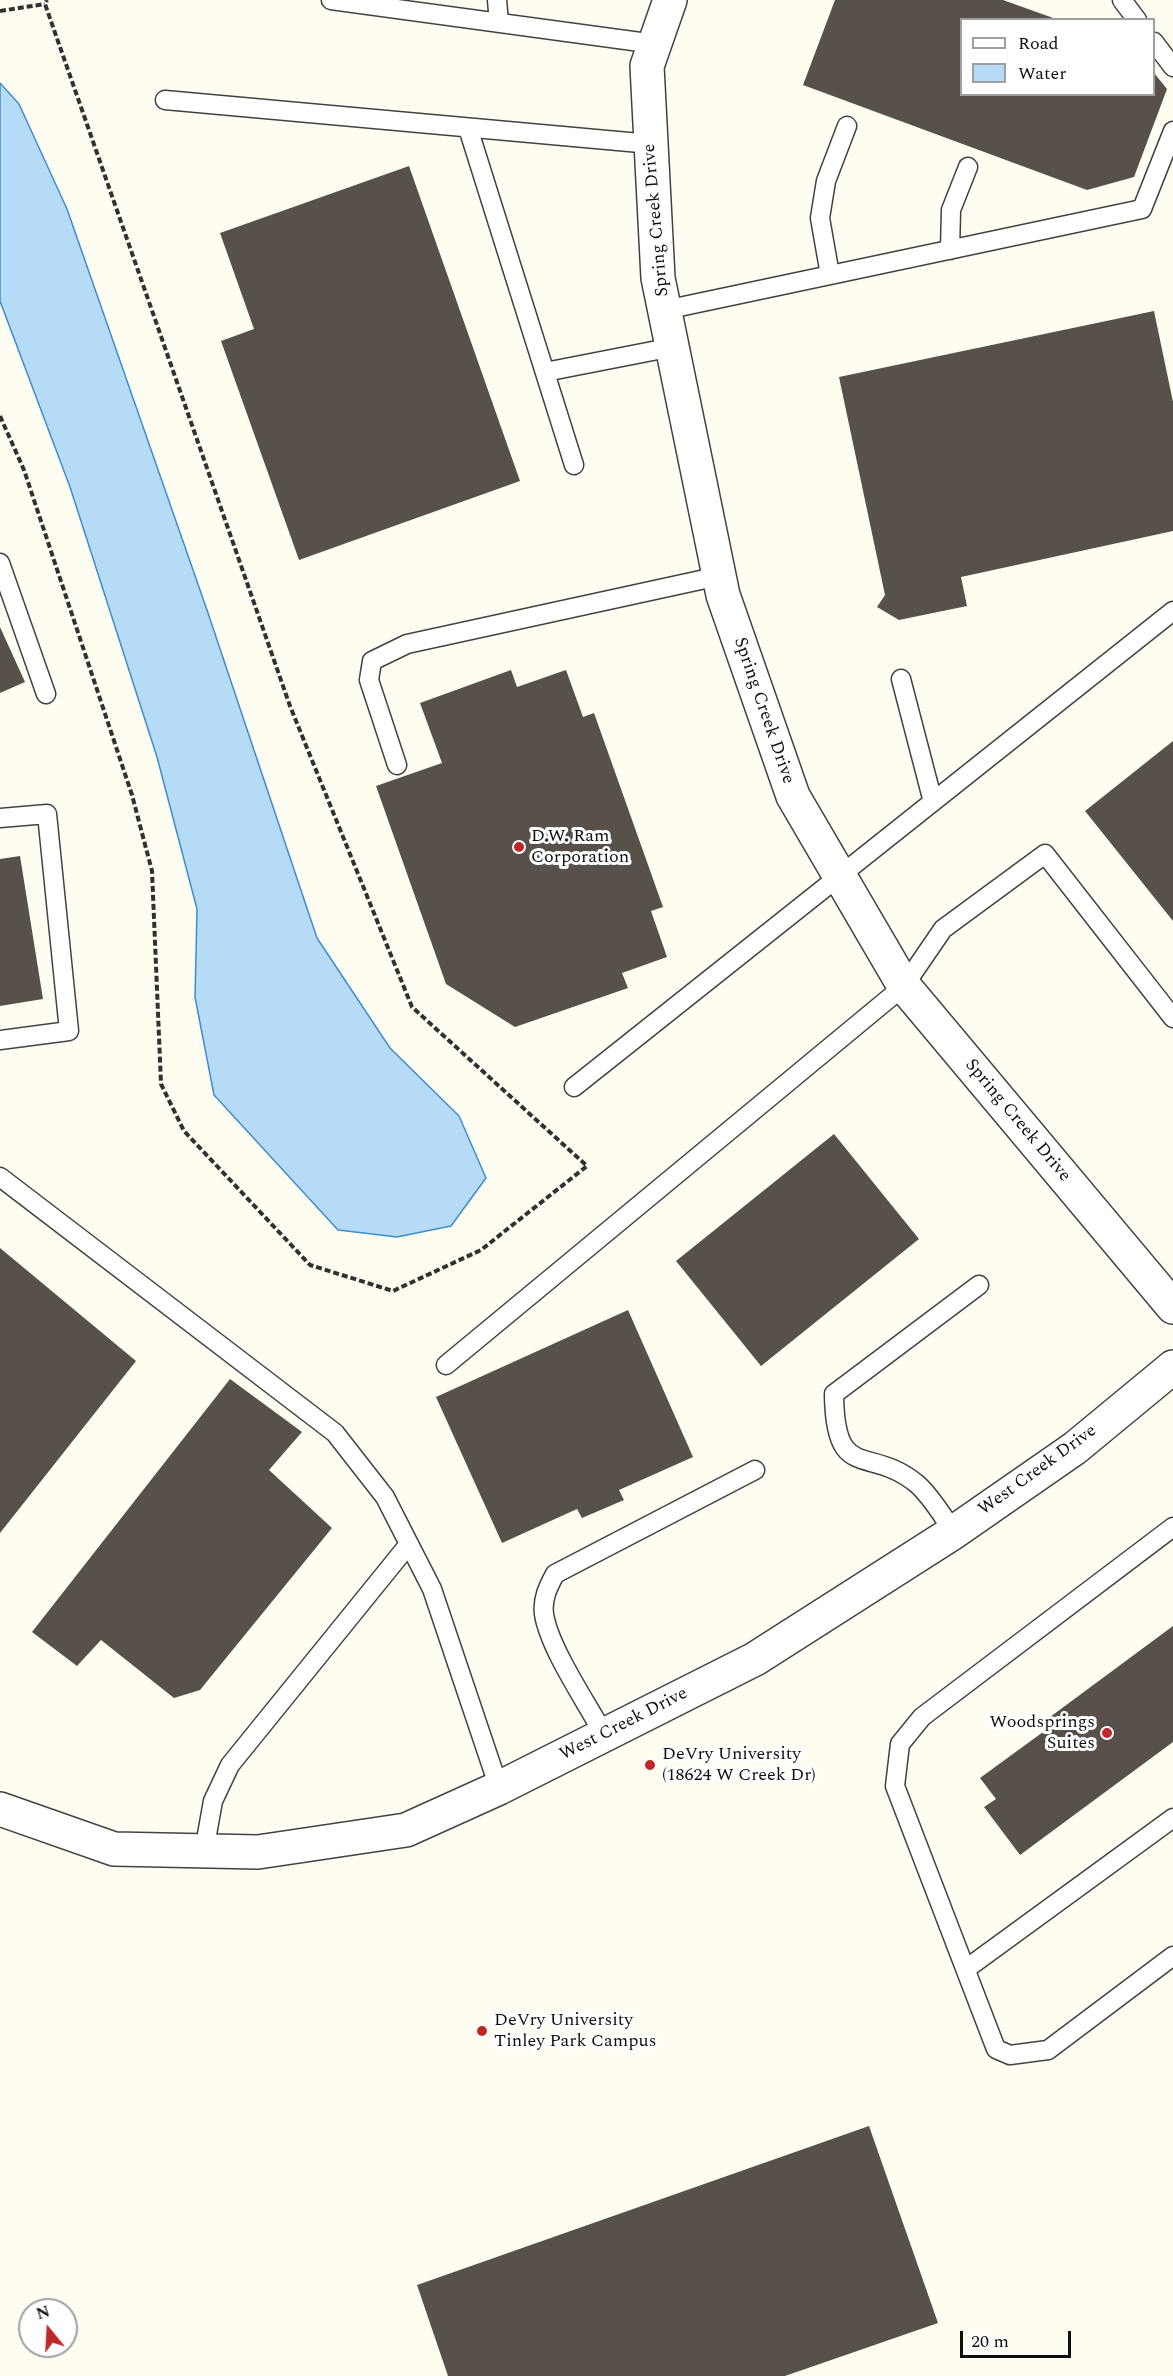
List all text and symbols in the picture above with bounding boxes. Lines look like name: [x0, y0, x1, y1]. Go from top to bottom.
legend: [960, 18, 1155, 96]
text: Road: [1018, 30, 1059, 57]
text: Water: [1018, 60, 1066, 87]
street label: Spring Creek Drive: [640, 143, 674, 297]
street label: Spring Creek Drive: [728, 635, 798, 787]
place label: D.W. Ram Corporation: [531, 826, 629, 868]
marker: D.W. Ram Corporation: [512, 840, 526, 854]
street label: Spring Creek Drive: [959, 1055, 1075, 1187]
street label: West Creek Drive: [975, 1421, 1101, 1521]
street label: West Creek Drive: [556, 1683, 692, 1767]
place label: Woodsprings Suites: [989, 1712, 1095, 1754]
marker: Woodsprings Suites: [1100, 1726, 1114, 1740]
place label: DeVry University (18624 W Creek Dr): [662, 1744, 816, 1786]
marker: DeVry University (18624 W Creek Dr): [643, 1758, 657, 1772]
place label: DeVry University Tinley Park Campus: [494, 2010, 656, 2052]
marker: DeVry University Tinley Park Campus: [475, 2024, 489, 2038]
north arrow: [18, 2298, 78, 2358]
text: N: [33, 2299, 53, 2326]
scale bar: [963, 2319, 1074, 2357]
text: 20 m: [971, 2328, 1009, 2355]

